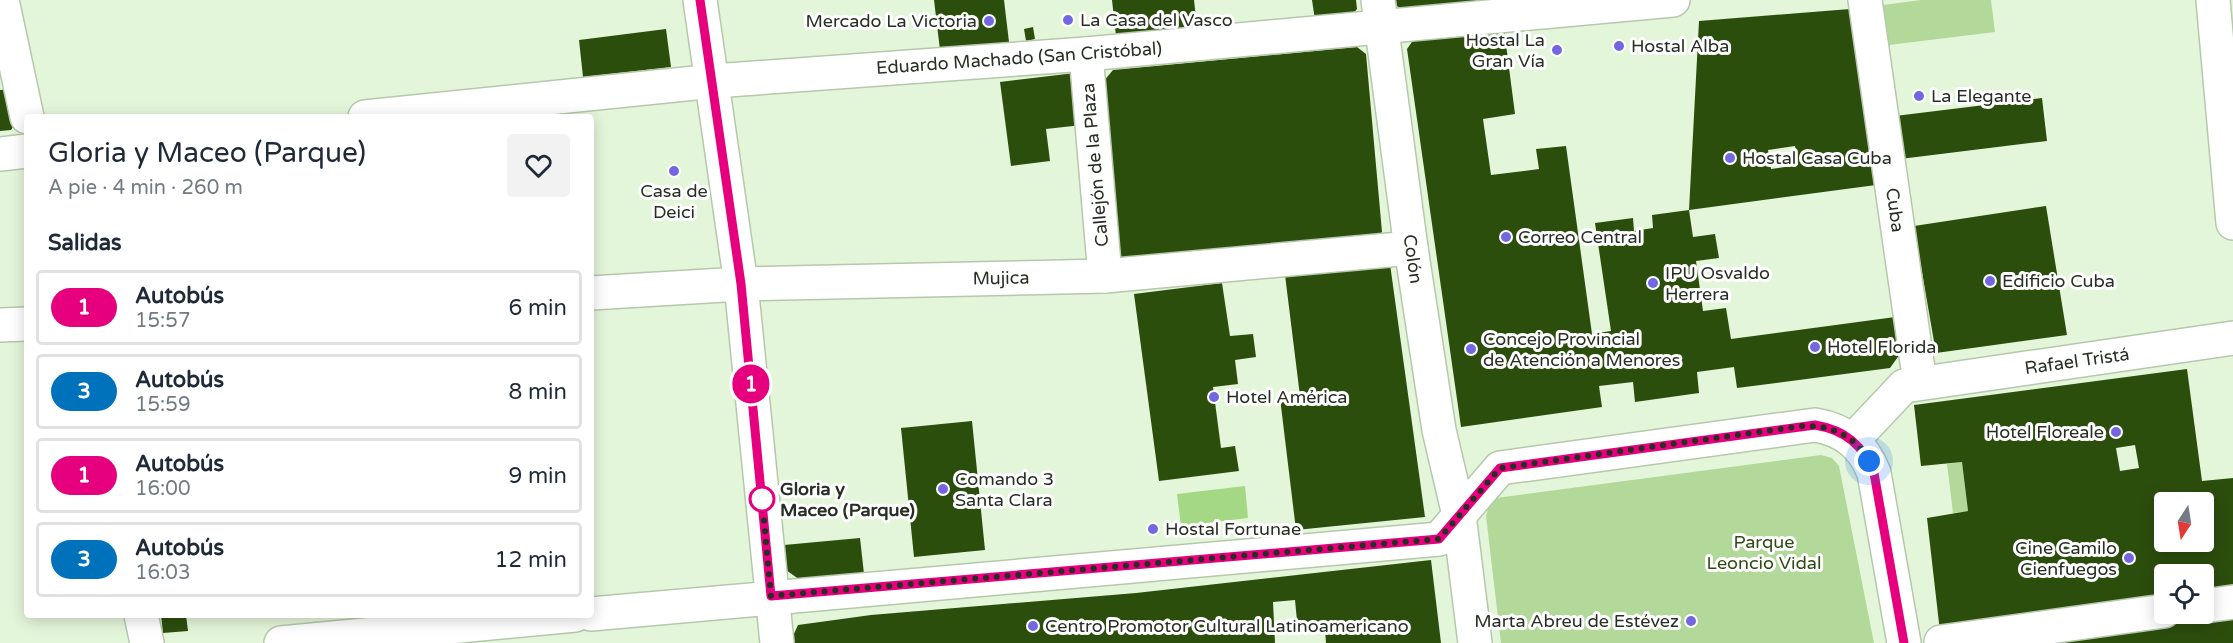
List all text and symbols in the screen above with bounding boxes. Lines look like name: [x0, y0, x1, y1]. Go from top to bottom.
place label: La Casa del Vasco: [1080, 9, 1233, 31]
place label: Mercado La Victoria: [806, 10, 977, 32]
marker: La Casa del Vasco: [1061, 13, 1075, 27]
marker: Mercado La Victoria: [982, 14, 996, 28]
place label: Hostal La Gran Vía: [1466, 29, 1545, 72]
place label: Hostal Alba: [1631, 35, 1729, 57]
street label: Eduardo Machado (San Cristóbal): [875, 37, 1163, 79]
marker: Hostal Alba: [1612, 39, 1626, 53]
marker: Hostal La Gran Vía: [1550, 43, 1564, 57]
street label: Callejón de la Plaza: [1077, 82, 1113, 248]
place label: La Elegante: [1931, 85, 2031, 107]
marker: La Elegante: [1912, 89, 1926, 103]
button: heart: [507, 134, 570, 197]
text: Gloria y Maceo (Parque): [48, 136, 366, 170]
place label: Hostal Casa Cuba: [1742, 147, 1892, 169]
marker: Hostal Casa Cuba: [1723, 151, 1737, 165]
marker: Casa de Deici: [667, 164, 681, 178]
text: A pie · 4 min · 260 m: [48, 176, 243, 200]
place label: Casa de Deici: [640, 180, 708, 223]
street label: Cuba: [1881, 186, 1909, 234]
place label: Correo Central: [1518, 226, 1642, 248]
text: Salidas: [48, 230, 122, 256]
marker: Correo Central: [1499, 230, 1513, 244]
street label: Colón: [1399, 233, 1427, 285]
place label: IPU Osvaldo Herrera: [1665, 262, 1770, 305]
street label: Mujica: [972, 267, 1030, 289]
place label: Edificio Cuba: [2002, 270, 2115, 292]
marker: Edificio Cuba: [1983, 274, 1997, 288]
marker: IPU Osvaldo Herrera: [1646, 276, 1660, 290]
text: Autobús: [135, 283, 224, 309]
text: 1: [77, 295, 91, 320]
text: 6 min: [508, 295, 567, 321]
text: 15:57: [135, 309, 190, 333]
place label: Concejo Provincial de Atención a Menores: [1483, 328, 1680, 371]
place label: Hotel Florida: [1827, 336, 1936, 358]
marker: Hotel Florida: [1808, 340, 1822, 354]
marker: Concejo Provincial de Atención a Menores: [1464, 342, 1478, 356]
street label: Rafael Tristá: [2023, 343, 2131, 379]
line badge: 1: [732, 364, 771, 404]
text: Autobús: [135, 367, 224, 393]
text: 1: [744, 372, 758, 397]
text: 3: [77, 379, 91, 404]
text: 8 min: [508, 379, 567, 405]
place label: Hotel América: [1226, 386, 1347, 408]
marker: Hotel América: [1207, 390, 1221, 404]
text: 15:59: [135, 393, 190, 417]
place label: Hotel Floreale: [1986, 421, 2104, 443]
marker: Hotel Floreale: [2109, 425, 2123, 439]
your location: [1854, 446, 1884, 476]
text: Autobús: [135, 451, 224, 477]
text: 1: [77, 463, 91, 488]
text: 9 min: [508, 463, 567, 489]
place label: Comando 3 Santa Clara: [955, 468, 1054, 511]
text: 16:00: [135, 477, 190, 501]
place label: Gloria y Maceo (Parque): [780, 478, 915, 521]
marker: Comando 3 Santa Clara: [936, 482, 950, 496]
marker: Gloria y Maceo (Parque): [749, 486, 775, 512]
north arrow: [2154, 492, 2214, 552]
map controls: [2154, 492, 2214, 624]
place label: Hostal Fortunae: [1165, 518, 1301, 540]
marker: Hostal Fortunae: [1146, 522, 1160, 536]
park label: Parque Leoncio Vidal: [1707, 531, 1821, 574]
text: Autobús: [135, 535, 224, 561]
place label: Cine Camilo Cienfuegos: [2015, 537, 2117, 580]
text: 3: [77, 547, 91, 572]
text: 12 min: [495, 547, 567, 573]
marker: Cine Camilo Cienfuegos: [2122, 551, 2136, 565]
text: 16:03: [135, 561, 190, 585]
button: locate: [2154, 564, 2214, 624]
place label: Marta Abreu de Estévez: [1474, 610, 1679, 632]
marker: Marta Abreu de Estévez: [1684, 614, 1698, 628]
place label: Centro Promotor Cultural Latinoamericano: [1045, 615, 1409, 637]
marker: Centro Promotor Cultural Latinoamericano: [1026, 619, 1040, 633]

